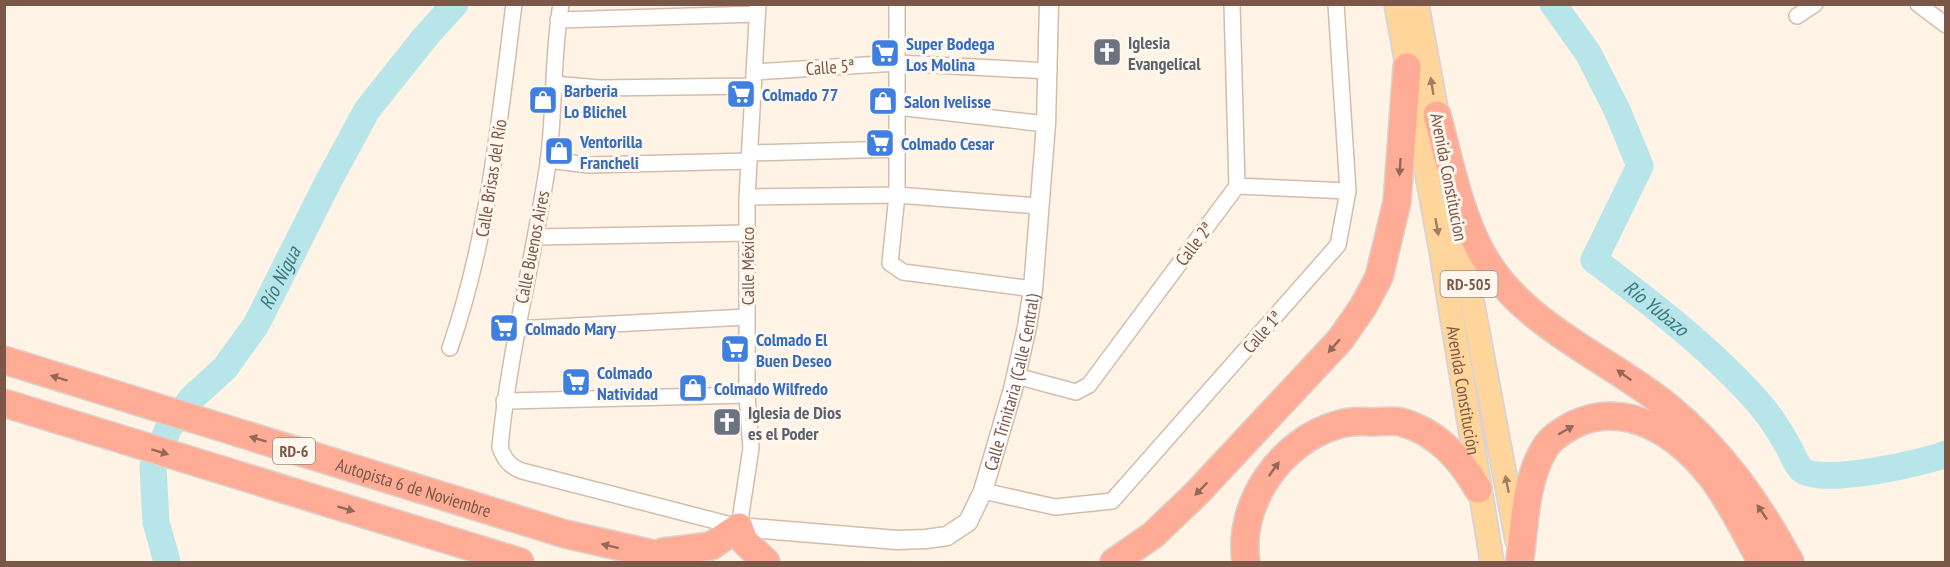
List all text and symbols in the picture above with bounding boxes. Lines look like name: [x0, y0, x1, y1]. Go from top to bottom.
place label: Iglesia Evangelical: [1128, 31, 1201, 75]
place label: Super Bodega Los Molina: [906, 32, 995, 76]
church icon: Iglesia Evangelical: [1091, 36, 1123, 68]
supermarket icon: Super Bodega Los Molina: [869, 37, 901, 69]
street label: Calle 5ª: [805, 54, 855, 80]
one-way arrow: [1428, 77, 1437, 96]
supermarket icon: Colmado 77: [725, 78, 757, 110]
place label: Barberia Lo Blichel: [564, 79, 627, 123]
place label: Colmado 77: [762, 83, 838, 106]
shop icon: Barberia Lo Blichel: [527, 84, 559, 116]
shop icon: Salon Ivelisse: [867, 85, 899, 117]
place label: Salon Ivelisse: [904, 90, 992, 113]
street label: Avenida Constitucion: [1425, 111, 1473, 243]
street label: Calle Brisas del Río: [470, 117, 512, 239]
supermarket icon: Colmado Cesar: [864, 127, 896, 159]
place label: Ventorilla Francheli: [579, 130, 642, 174]
place label: Colmado Cesar: [901, 132, 995, 155]
shop icon: Ventorilla Francheli: [543, 135, 575, 167]
one-way arrow: [1395, 158, 1405, 177]
street label: Calle Buenos Aires: [510, 189, 554, 305]
street label: Calle 2ª: [1170, 218, 1218, 270]
one-way arrow: [1433, 218, 1442, 237]
street label: Calle México: [736, 226, 759, 305]
water label: Río Nigua: [253, 241, 307, 314]
road number: RD-505: [1440, 271, 1498, 297]
water label: Río Yubazo: [1619, 274, 1695, 343]
street label: Calle Trinitaria (Calle Central): [978, 291, 1044, 473]
street label: Calle 1ª: [1237, 306, 1287, 358]
supermarket icon: Colmado Mary: [488, 312, 520, 344]
place label: Colmado Mary: [525, 317, 617, 340]
street label: Avenida Constitución: [1442, 324, 1486, 456]
place label: Colmado El Buen Deseo: [756, 328, 832, 372]
supermarket icon: Colmado El Buen Deseo: [719, 333, 751, 365]
one-way arrow: [1328, 338, 1341, 353]
place label: Colmado Natividad: [597, 361, 658, 405]
supermarket icon: Colmado Natividad: [560, 366, 592, 398]
one-way arrow: [1617, 369, 1633, 381]
shop icon: Colmado Wilfredo: [677, 372, 709, 404]
one-way arrow: [50, 373, 68, 382]
place label: Colmado Wilfredo: [714, 377, 828, 400]
place label: Iglesia de Dios es el Poder: [748, 401, 841, 445]
church icon: Iglesia de Dios es el Poder: [711, 406, 743, 438]
one-way arrow: [1558, 425, 1575, 435]
one-way arrow: [249, 434, 267, 443]
road number: RD-6: [273, 438, 315, 464]
one-way arrow: [151, 448, 169, 457]
street label: Autopista 6 de Noviembre: [333, 452, 494, 522]
one-way arrow: [1268, 461, 1280, 477]
one-way arrow: [1502, 475, 1511, 494]
one-way arrow: [1194, 482, 1208, 497]
one-way arrow: [1756, 504, 1768, 520]
one-way arrow: [337, 505, 355, 514]
one-way arrow: [601, 540, 619, 550]

